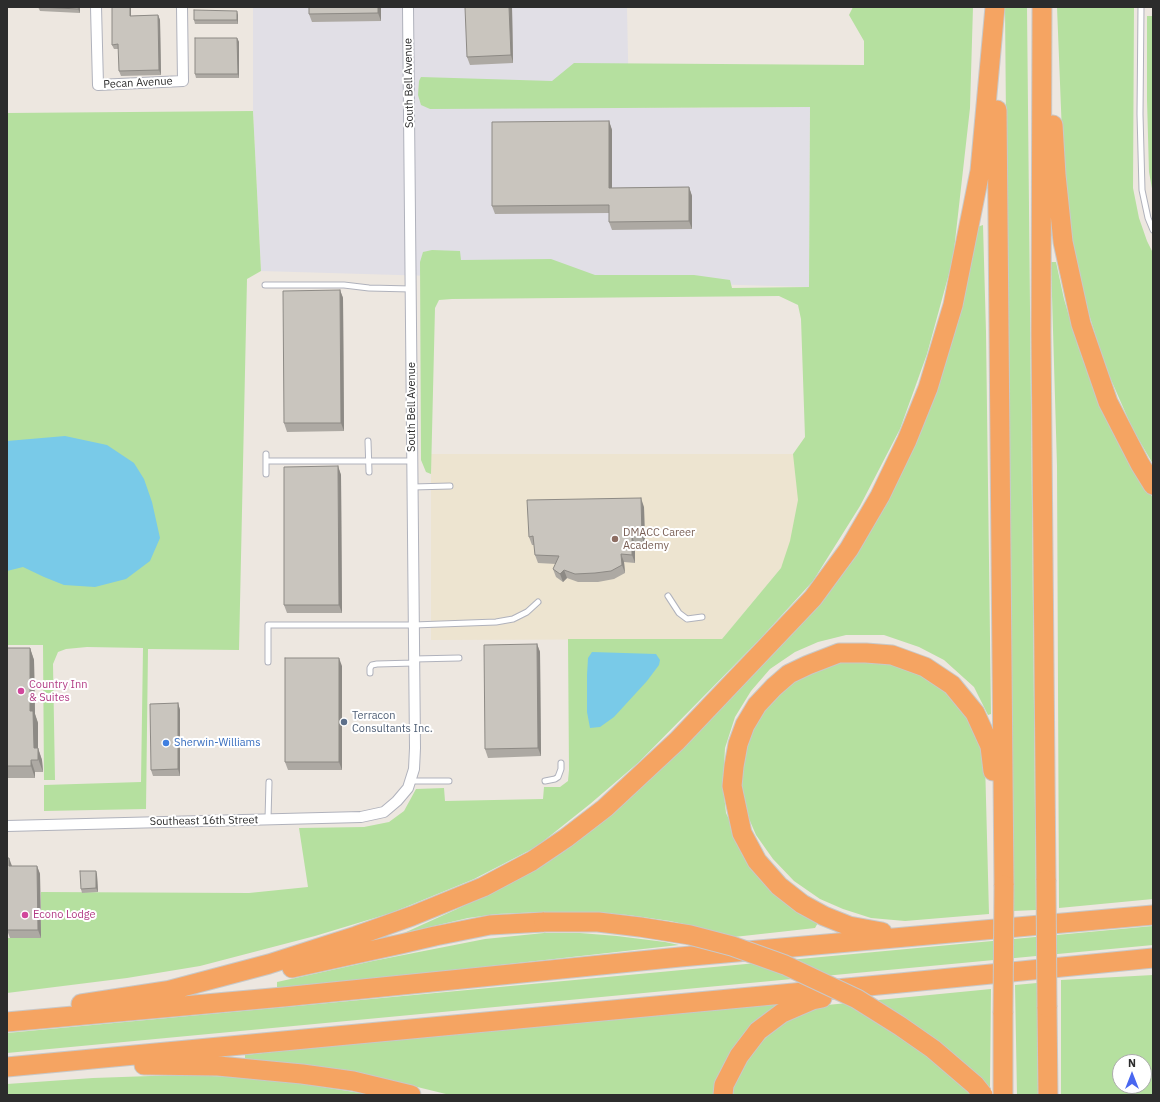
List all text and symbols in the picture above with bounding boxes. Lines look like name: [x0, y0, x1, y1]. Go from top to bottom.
street label: South Bell Avenue: [402, 38, 416, 128]
street label: Pecan Avenue: [103, 75, 173, 91]
street label: South Bell Avenue: [405, 362, 419, 452]
place label: DMACC Career Academy: [623, 526, 695, 552]
marker: DMACC Career Academy: [610, 534, 620, 544]
place label: Country Inn & Suites: [29, 678, 87, 704]
marker: Country Inn & Suites: [16, 686, 26, 696]
place label: Terracon Consultants Inc.: [352, 709, 433, 735]
marker: Terracon Consultants Inc.: [339, 717, 349, 727]
place label: Sherwin-Williams: [174, 736, 261, 750]
marker: Sherwin-Williams: [161, 738, 171, 748]
street label: Southeast 16th Street: [150, 813, 258, 829]
place label: Econo Lodge: [33, 908, 96, 922]
marker: Econo Lodge: [20, 910, 30, 920]
north arrow: [1112, 1054, 1152, 1094]
text: N: [1128, 1056, 1136, 1070]

